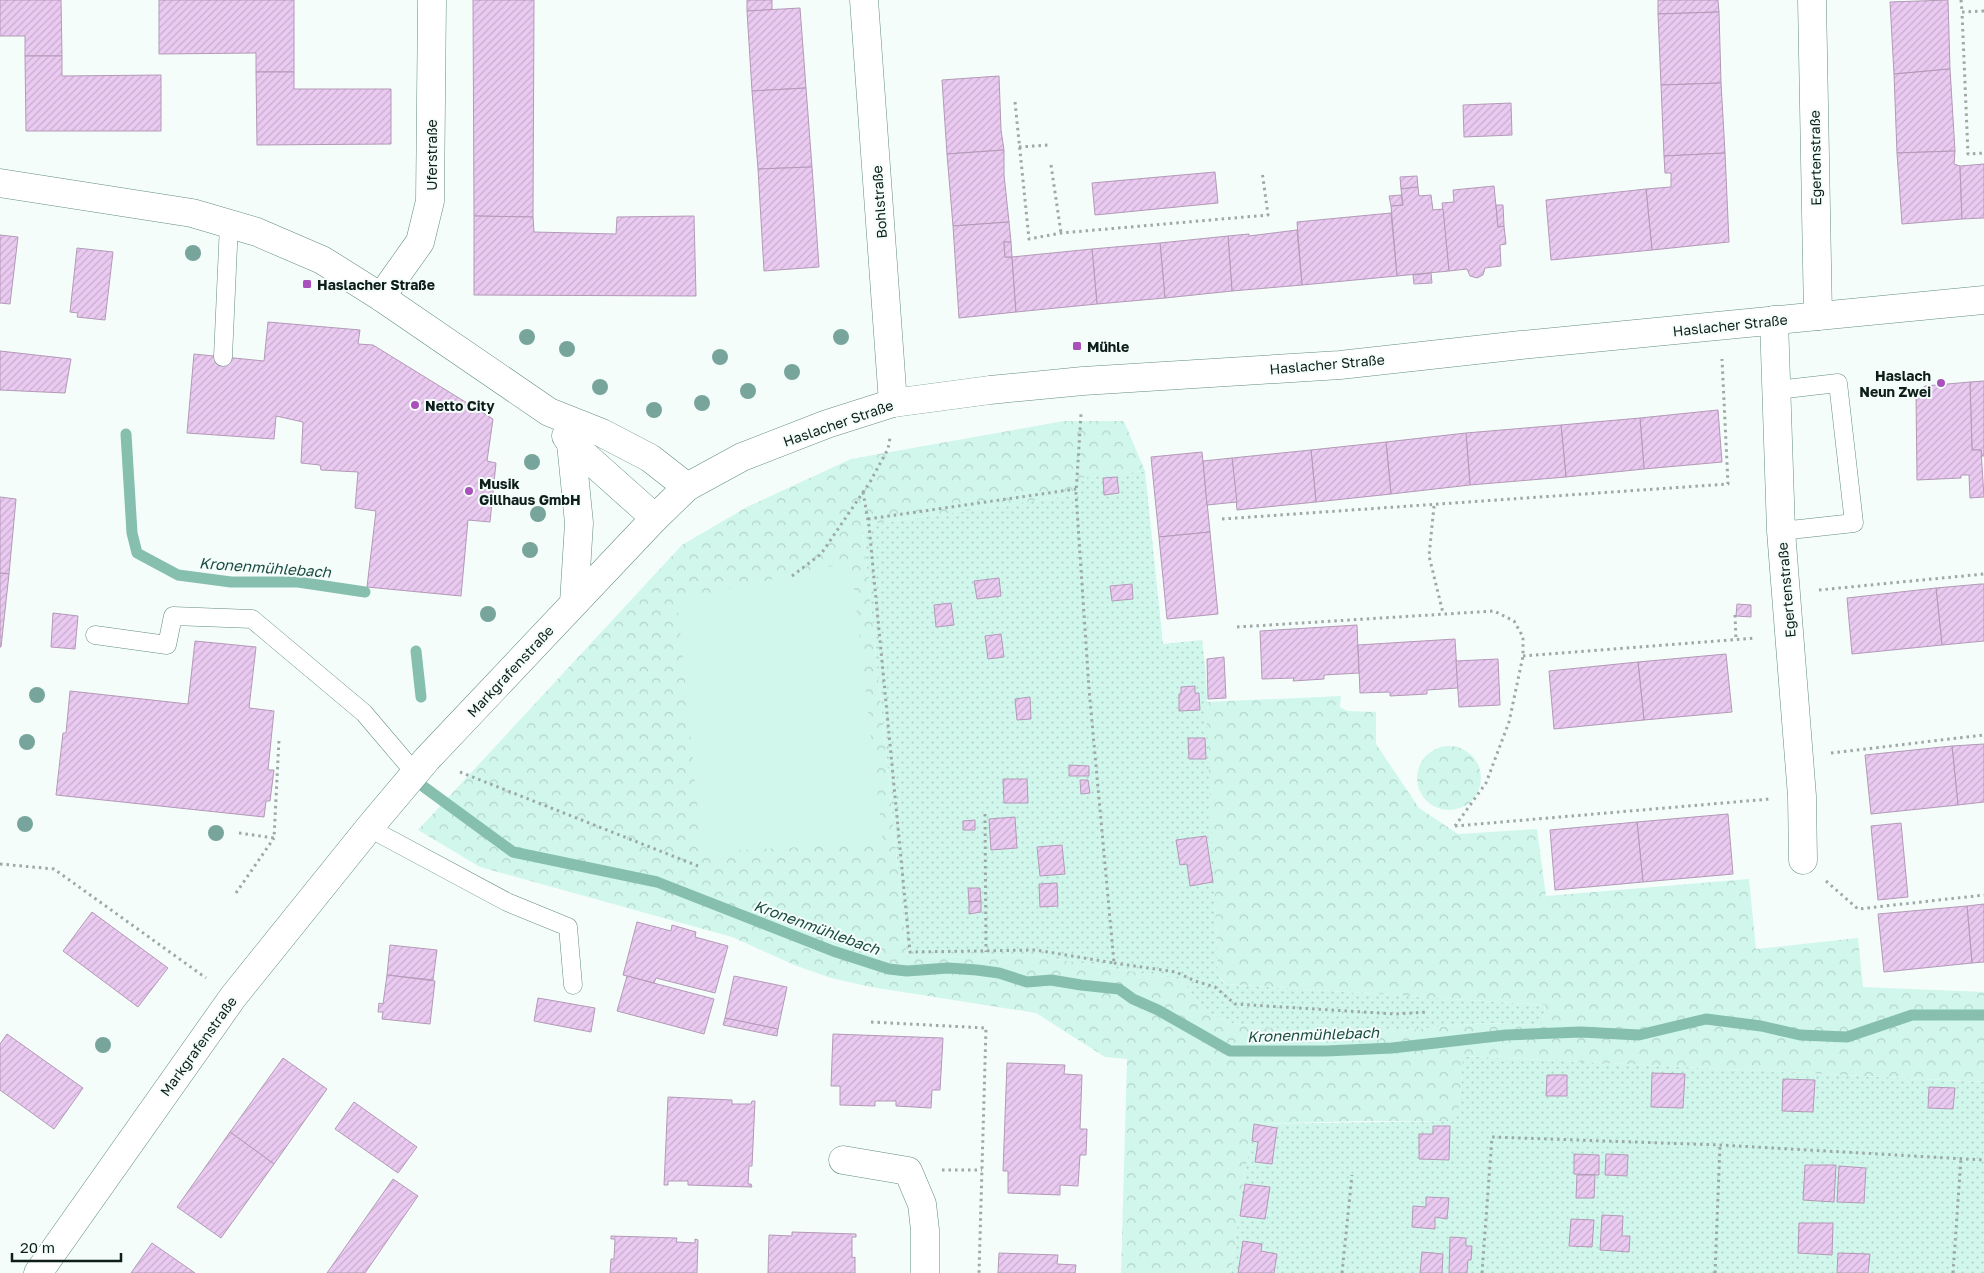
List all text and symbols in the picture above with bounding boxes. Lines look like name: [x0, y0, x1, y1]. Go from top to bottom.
street label: Egertenstraße: [1806, 110, 1824, 206]
street label: Uferstraße: [423, 119, 440, 191]
street label: Bohlstraße: [868, 165, 890, 239]
place label: Haslacher Straße: [317, 276, 435, 293]
marker: Haslacher Straße: [301, 278, 313, 290]
street label: Haslacher Straße: [1672, 311, 1788, 339]
place label: Mühle: [1087, 338, 1129, 355]
marker: Mühle: [1071, 340, 1083, 352]
street label: Haslacher Straße: [1269, 351, 1385, 377]
place label: Haslach Neun Zwei: [1859, 367, 1931, 400]
marker: Haslach Neun Zwei: [1935, 377, 1947, 389]
street label: Haslacher Straße: [781, 396, 895, 450]
place label: Netto City: [425, 397, 495, 414]
marker: Netto City: [409, 399, 421, 411]
place label: Musik Gillhaus GmbH: [479, 475, 581, 508]
marker: Musik Gillhaus GmbH: [463, 485, 475, 497]
street label: Egertenstraße: [1773, 542, 1799, 638]
water label: Kronenmühlebach: [198, 553, 332, 581]
street label: Markgrafenstraße: [463, 622, 557, 720]
water label: Kronenmühlebach: [752, 896, 883, 958]
street label: Markgrafenstraße: [156, 993, 240, 1099]
water label: Kronenmühlebach: [1247, 1023, 1380, 1045]
scale bar: [12, 1230, 121, 1262]
text: 20 m: [20, 1238, 55, 1256]

